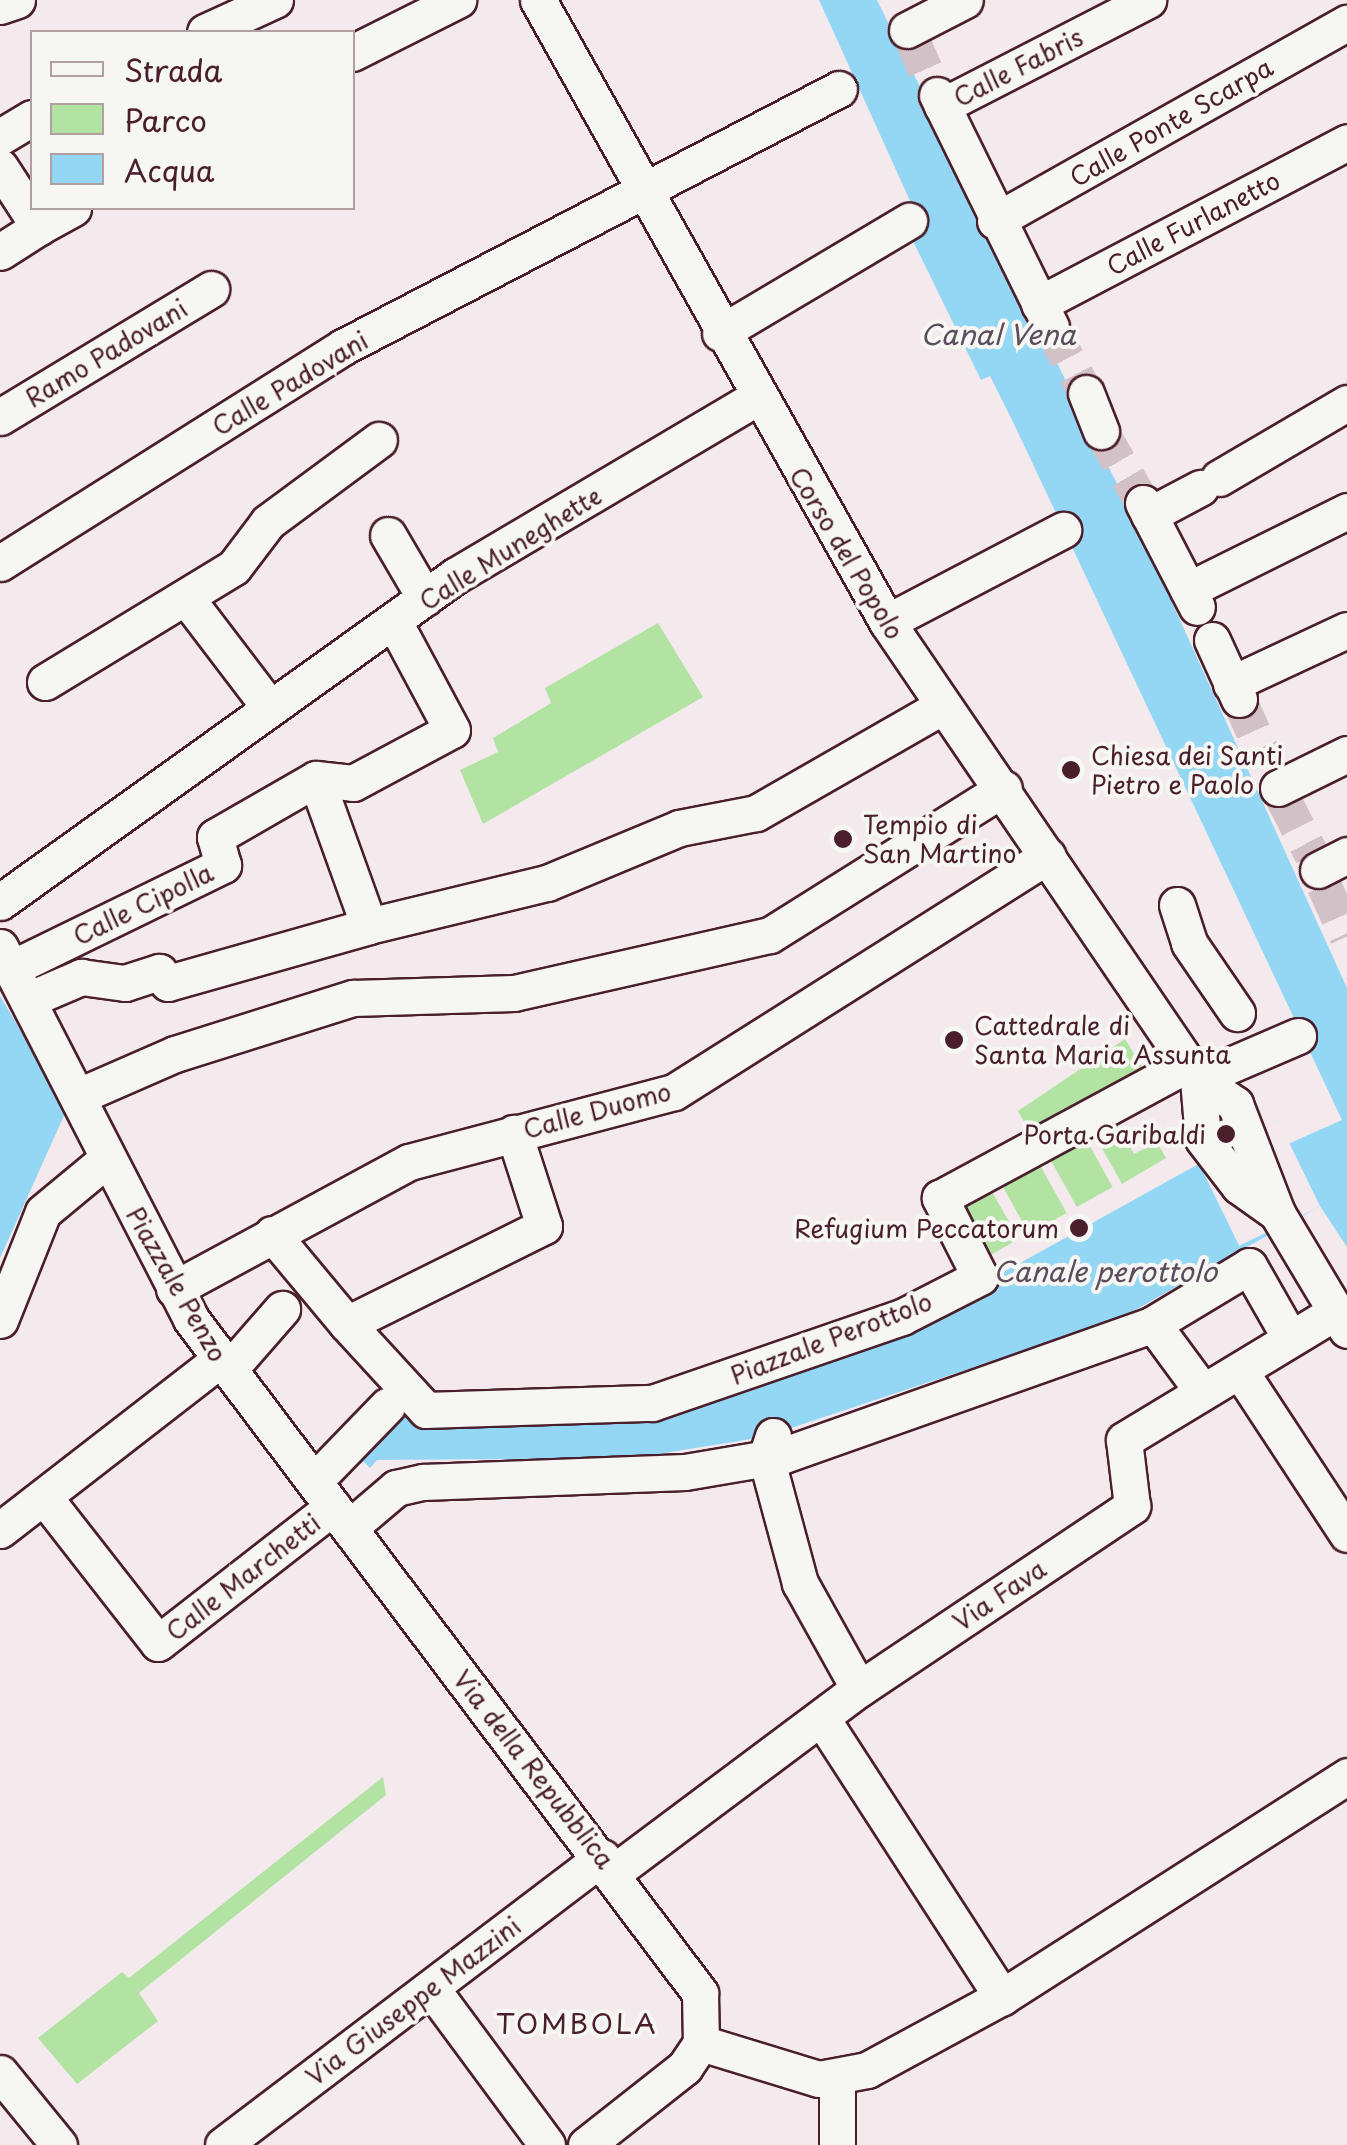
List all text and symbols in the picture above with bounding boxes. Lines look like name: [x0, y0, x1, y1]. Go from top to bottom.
street label: Calle Fabris: [948, 22, 1088, 112]
legend: [30, 30, 355, 210]
text: Strada: [124, 47, 223, 92]
street label: Calle Ponte Scarpa: [1064, 51, 1278, 193]
text: Parco: [124, 97, 207, 142]
text: Acqua: [124, 147, 214, 192]
street label: Calle Furlanetto: [1100, 164, 1286, 282]
street label: Ramo Padovani: [19, 292, 193, 414]
water label: Canal Vena: [920, 317, 1076, 351]
street label: Calle Padovani: [206, 324, 374, 442]
street label: Corso del Popolo: [783, 460, 911, 646]
street label: Calle Muneghette: [412, 479, 608, 617]
place label: Chiesa dei Santi Pietro e Paolo: [1091, 741, 1285, 800]
marker: Chiesa dei Santi Pietro e Paolo: [1060, 759, 1082, 781]
place label: Tempio di San Martino: [863, 810, 1015, 869]
marker: Tempio di San Martino: [832, 828, 854, 850]
street label: Calle Cipolla: [67, 857, 219, 951]
place label: Cattedrale di Santa Maria Assunta: [974, 1011, 1231, 1070]
marker: Cattedrale di Santa Maria Assunta: [943, 1029, 965, 1051]
street label: Calle Duomo: [519, 1076, 675, 1144]
place label: Porta Garibaldi: [1020, 1119, 1206, 1149]
marker: Porta Garibaldi: [1215, 1123, 1237, 1145]
street label: Piazzale Penzo: [120, 1201, 234, 1367]
place label: Refugium Peccatorum: [794, 1213, 1059, 1243]
marker: Refugium Peccatorum: [1068, 1217, 1090, 1239]
water label: Canale perottolo: [992, 1254, 1218, 1288]
street label: Piazzale Perottolo: [726, 1286, 936, 1390]
street label: Calle Marchetti: [159, 1507, 327, 1647]
street label: Via Fava: [947, 1553, 1051, 1637]
street label: Via della Repubblica: [447, 1664, 621, 1874]
street label: Via Giuseppe Mazzini: [300, 1911, 526, 2091]
district label: TOMBOLA: [495, 2006, 659, 2040]

